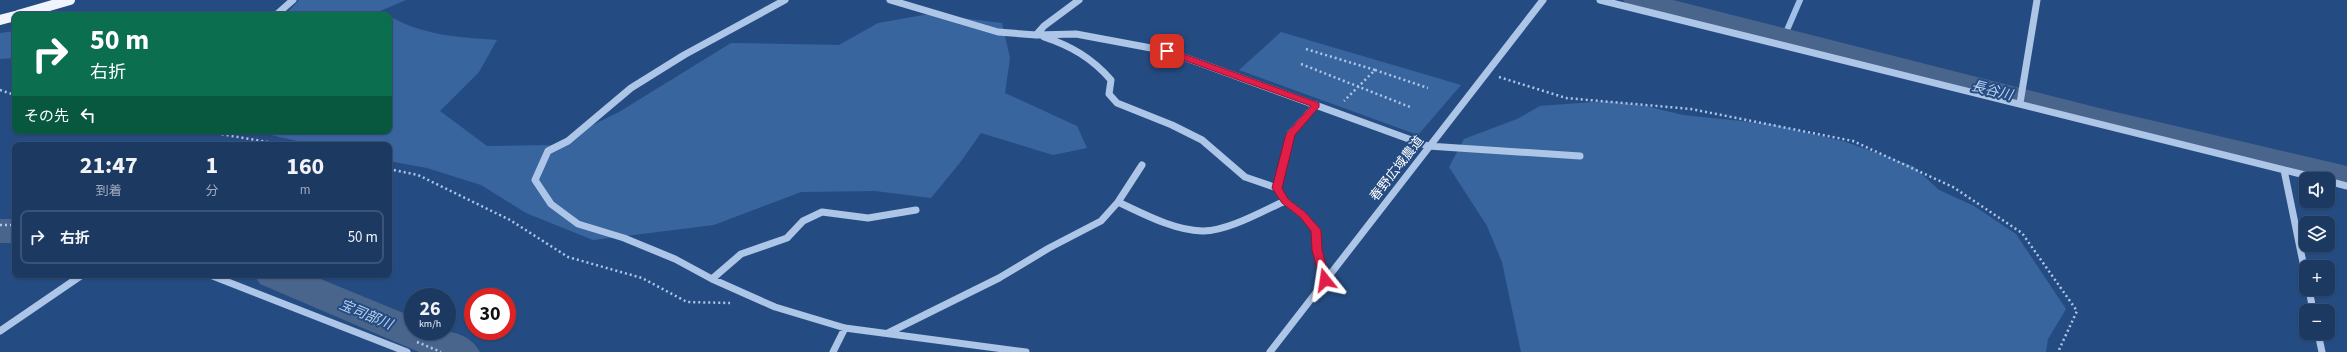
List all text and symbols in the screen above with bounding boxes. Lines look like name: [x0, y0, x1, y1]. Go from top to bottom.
text: 50 m: [90, 20, 149, 60]
icon: right: [24, 28, 76, 80]
pin: [1150, 34, 1184, 68]
icon: arrive: [1156, 40, 1178, 62]
text: 右折: [90, 60, 126, 85]
water label: 長谷川: [1969, 76, 2016, 106]
icon: left: [77, 104, 99, 126]
text: その先: [24, 106, 69, 127]
street label: 春野広域農道: [1366, 132, 1428, 205]
text: 21:47: [80, 148, 138, 183]
text: 1: [206, 148, 218, 183]
text: 160: [286, 149, 324, 184]
map controls: [2299, 172, 2335, 340]
button: sound: [2299, 172, 2335, 208]
text: m: [300, 181, 311, 199]
text: 到着: [96, 182, 122, 200]
text: 分: [205, 182, 218, 200]
button: layers: [2299, 216, 2335, 252]
icon: right: [26, 226, 48, 248]
text: 50 m: [348, 227, 378, 248]
text: 右折: [60, 228, 90, 249]
position arrow: [1304, 259, 1346, 301]
button: +: [2299, 260, 2335, 296]
speed limit sign: 30: [464, 288, 516, 340]
water label: 宝司部川: [336, 295, 397, 336]
text: 26: [419, 295, 441, 323]
button: −: [2299, 304, 2335, 340]
text: km/h: [419, 317, 441, 331]

